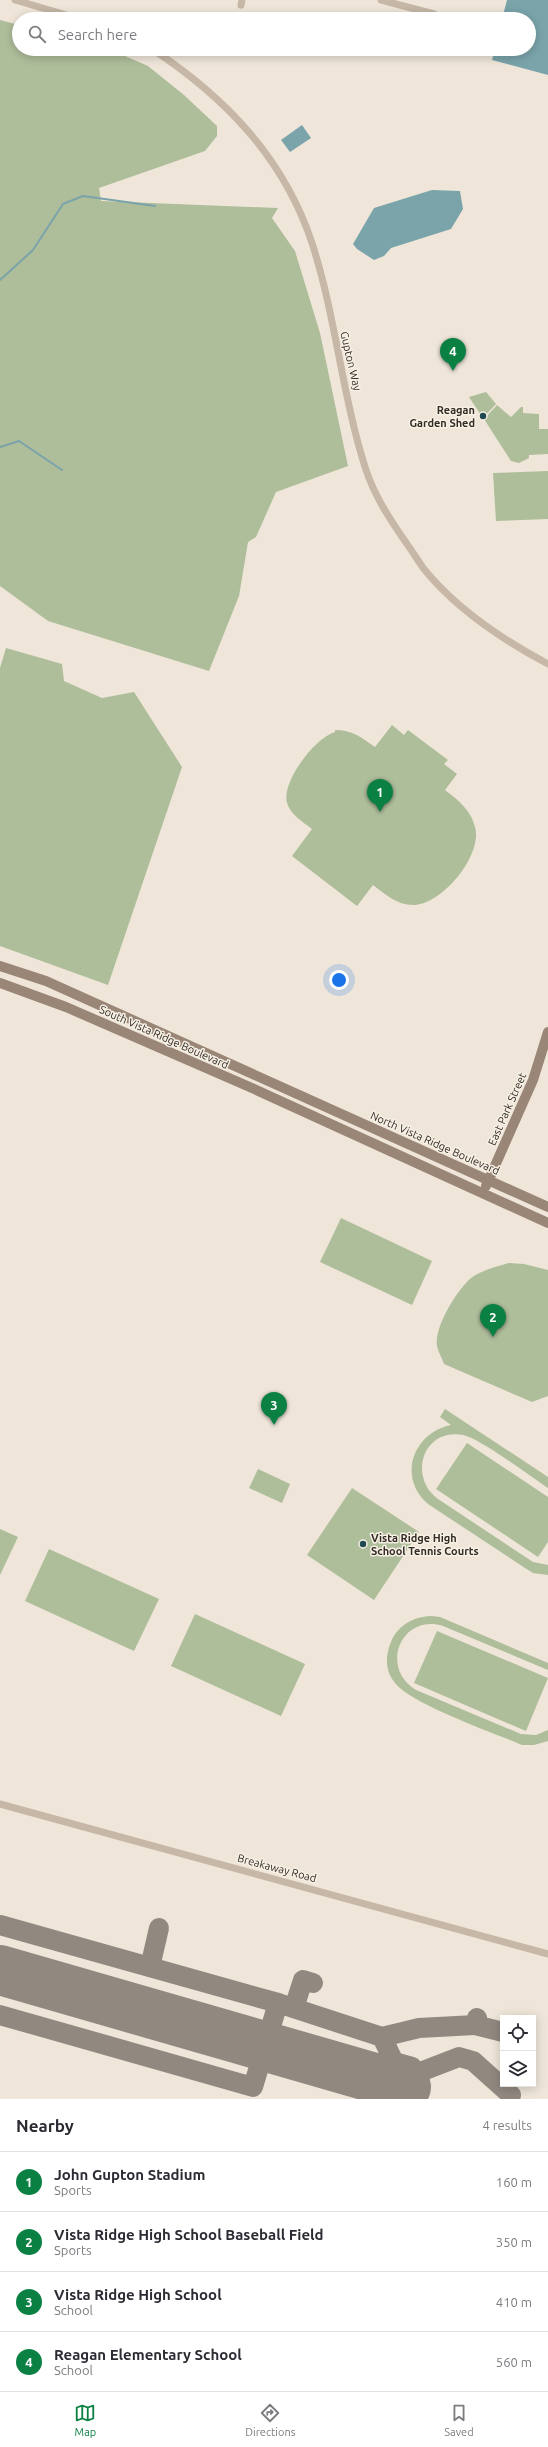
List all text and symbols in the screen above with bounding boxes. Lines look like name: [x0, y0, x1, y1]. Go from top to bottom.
search box: [12, 12, 536, 56]
icon: search: [26, 23, 48, 45]
text: Search here: [58, 26, 137, 43]
street label: Gupton Way: [338, 330, 364, 392]
pin: 4: [440, 338, 466, 371]
place label: Reagan Garden Shed: [409, 404, 475, 429]
marker: Reagan Garden Shed: [478, 411, 488, 421]
pin: 1: [367, 779, 393, 812]
your location: [329, 970, 349, 990]
street label: South Vista Ridge Boulevard: [98, 1003, 230, 1071]
street label: East Park Street: [486, 1070, 529, 1147]
street label: North Vista Ridge Boulevard: [369, 1109, 501, 1177]
pin: 2: [480, 1304, 506, 1337]
pin: 3: [261, 1392, 287, 1425]
place label: Vista Ridge High School Tennis Courts: [371, 1532, 479, 1557]
marker: Vista Ridge High School Tennis Courts: [358, 1539, 368, 1549]
street label: Breakaway Road: [236, 1852, 318, 1884]
map controls: [500, 2015, 536, 2087]
button: locate: [500, 2015, 536, 2051]
button: layers: [500, 2051, 536, 2087]
text: Nearby: [16, 2116, 74, 2135]
text: 4 results: [482, 2118, 532, 2132]
text: John Gupton Stadium: [54, 2166, 205, 2183]
text: 1: [25, 2175, 33, 2189]
text: 160 m: [496, 2175, 532, 2189]
text: Sports: [54, 2183, 92, 2197]
text: Vista Ridge High School Baseball Field: [54, 2226, 324, 2243]
text: 2: [25, 2235, 33, 2249]
text: 350 m: [496, 2235, 532, 2249]
text: Sports: [54, 2243, 92, 2257]
text: Vista Ridge High School: [54, 2286, 222, 2303]
text: 3: [25, 2295, 33, 2309]
text: 410 m: [496, 2295, 532, 2309]
text: School: [54, 2303, 93, 2317]
text: Reagan Elementary School: [54, 2346, 242, 2363]
text: 4: [25, 2355, 33, 2369]
text: 560 m: [496, 2355, 532, 2369]
text: School: [54, 2363, 93, 2377]
tab: Map: [74, 2402, 96, 2438]
tab: Directions: [245, 2402, 296, 2438]
tab: Saved: [444, 2402, 474, 2438]

